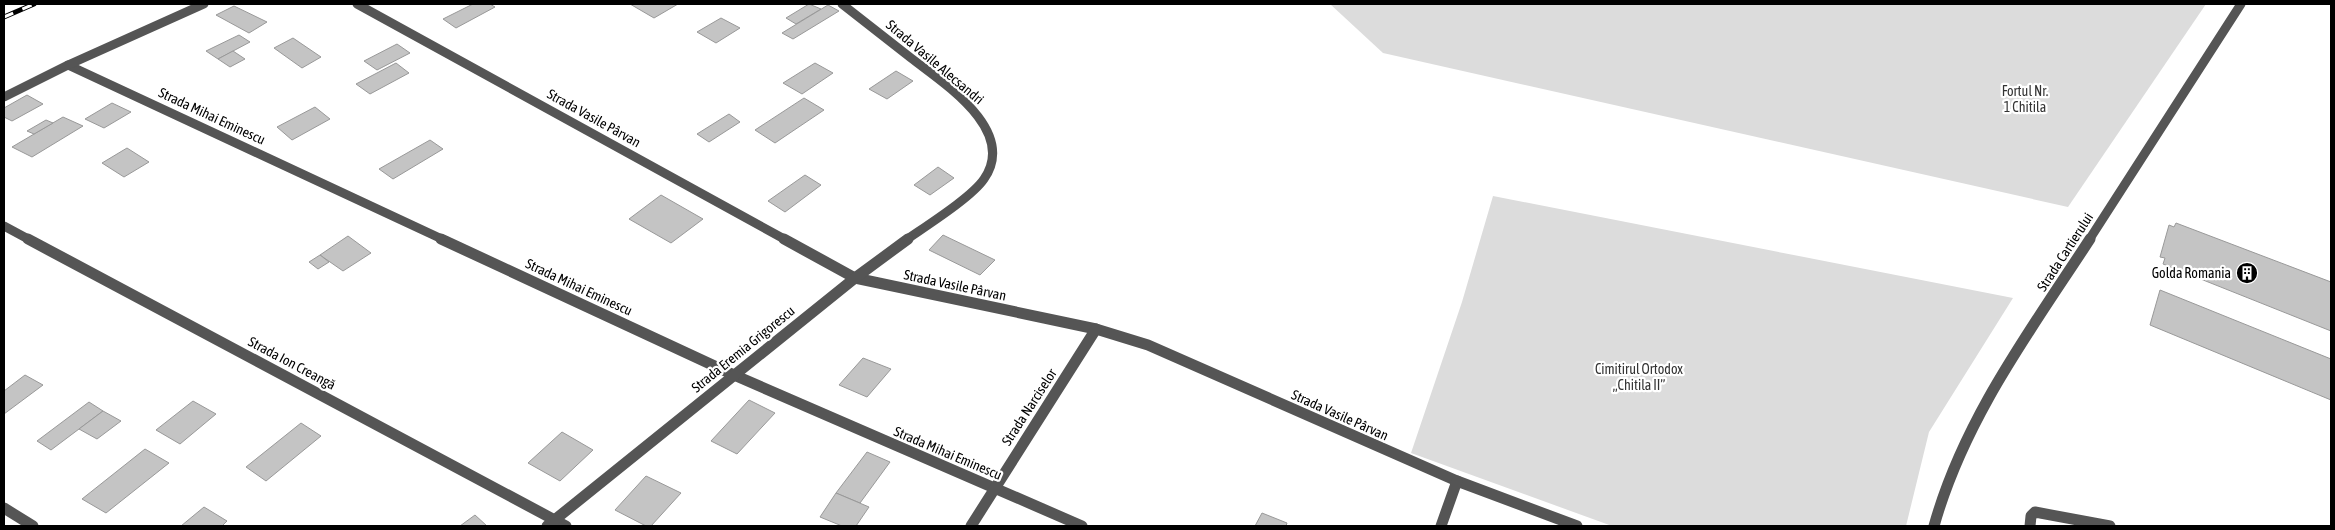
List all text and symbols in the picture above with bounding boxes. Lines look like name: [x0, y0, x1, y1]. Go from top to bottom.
street label: Strada Vasile Alecsandri: [883, 17, 987, 107]
park label: Fortul Nr. 1 Chitila: [2002, 83, 2048, 115]
street label: Strada Mihai Eminescu: [156, 84, 268, 148]
street label: Strada Vasile Pârvan: [544, 86, 644, 150]
street label: Strada Cartierului: [2034, 210, 2096, 294]
street label: Strada Mihai Eminescu: [523, 255, 635, 319]
building icon: Golda Romania: [2235, 261, 2259, 285]
place label: Golda Romania: [2152, 265, 2231, 281]
street label: Strada Vasile Pârvan: [902, 266, 1008, 304]
street label: Strada Eremia Grigorescu: [688, 303, 798, 395]
street label: Strada Ion Creangă: [246, 333, 338, 393]
park label: Cimitirul Ortodox „Chitila II”: [1595, 361, 1683, 393]
street label: Strada Narciselor: [998, 365, 1060, 448]
street label: Strada Vasile Pârvan: [1289, 386, 1391, 444]
street label: Strada Mihai Eminescu: [892, 423, 1004, 483]

